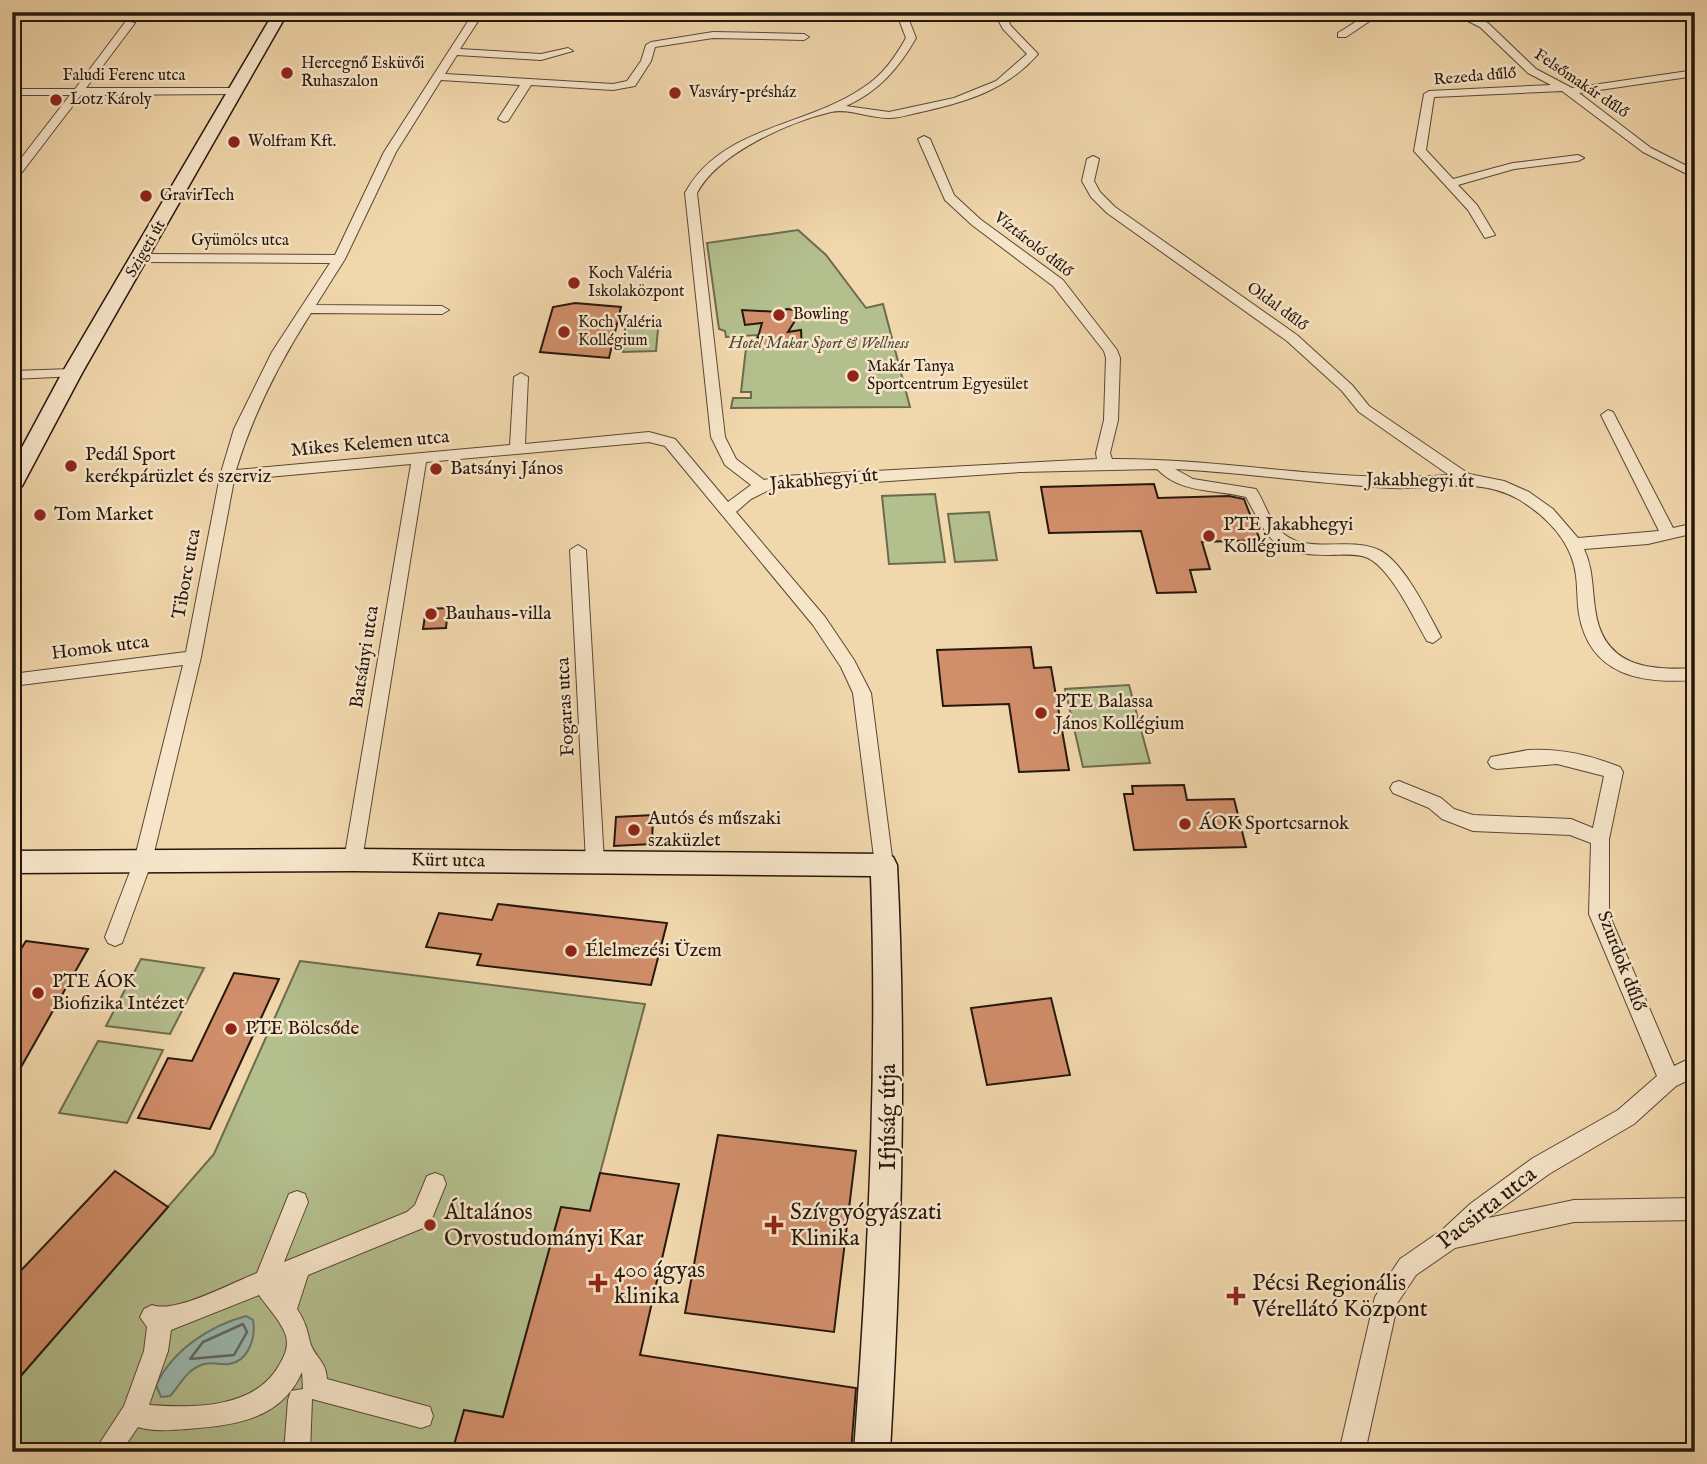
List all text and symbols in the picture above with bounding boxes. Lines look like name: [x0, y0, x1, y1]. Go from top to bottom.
street label: Felsőmakár dűlő: [1530, 45, 1632, 123]
place label: Hercegnő Esküvői Ruhaszalon: [301, 54, 425, 92]
street label: Rezeda dűlő: [1433, 63, 1518, 91]
marker: Hercegnő Esküvői Ruhaszalon: [279, 65, 295, 81]
street label: Faludi Ferenc utca: [63, 66, 185, 86]
place label: Vasváry-présház: [688, 83, 796, 103]
marker: Vasváry-présház: [667, 85, 683, 101]
place label: Lotz Károly: [70, 90, 152, 110]
marker: Lotz Károly: [48, 92, 64, 108]
place label: Wolfram Kft.: [248, 132, 336, 152]
marker: Wolfram Kft.: [226, 134, 242, 150]
place label: GravirTech: [160, 186, 235, 206]
marker: GravirTech: [138, 188, 154, 204]
street label: Víztároló dűlő: [989, 207, 1077, 282]
street label: Szigeti út: [122, 216, 171, 281]
street label: Gyümölcs utca: [191, 231, 289, 251]
place label: Koch Valéria Iskolaközpont: [588, 264, 685, 302]
marker: Koch Valéria Iskolaközpont: [566, 275, 582, 291]
street label: Oldal dűlő: [1243, 278, 1312, 336]
place label: Bowling: [793, 305, 849, 325]
marker: Bowling: [771, 307, 787, 323]
place label: Koch Valéria Kollégium: [578, 313, 662, 351]
marker: Koch Valéria Kollégium: [556, 324, 572, 340]
park label: Hotel Makar Sport & Wellness: [728, 334, 910, 354]
place label: Makár Tanya Sportcentrum Egyesület: [867, 357, 1029, 395]
marker: Makár Tanya Sportcentrum Egyesület: [845, 368, 861, 384]
street label: Mikes Kelemen utca: [290, 425, 451, 463]
place label: Pedál Sport kerékpárüzlet és szerviz: [85, 443, 272, 489]
place label: Batsányi János: [450, 457, 563, 481]
marker: Pedál Sport kerékpárüzlet és szerviz: [63, 458, 79, 474]
marker: Batsányi János: [428, 461, 444, 477]
street label: Jakabhegyi út: [767, 463, 880, 497]
street label: Jakabhegyi út: [1364, 468, 1475, 494]
place label: Tom Market: [54, 503, 154, 527]
marker: Tom Market: [32, 507, 48, 523]
place label: PTE Jakabhegyi Kollégium: [1223, 513, 1353, 559]
street label: Tiborc utca: [167, 526, 207, 621]
marker: PTE Jakabhegyi Kollégium: [1201, 528, 1217, 544]
place label: Bauhaus-villa: [445, 602, 552, 626]
street label: Batsányi utca: [345, 603, 385, 710]
marker: Bauhaus-villa: [423, 606, 439, 622]
street label: Homok utca: [50, 630, 151, 666]
street label: Fogaras utca: [551, 656, 581, 757]
place label: PTE Balassa János Kollégium: [1053, 690, 1185, 736]
marker: PTE Balassa János Kollégium: [1033, 705, 1049, 721]
place label: Autós és műszaki szaküzlet: [647, 807, 781, 853]
place label: ÁOK Sportcsarnok: [1198, 811, 1350, 836]
marker: ÁOK Sportcsarnok: [1177, 816, 1193, 832]
marker: Autós és műszaki szaküzlet: [626, 822, 642, 838]
street label: Kürt utca: [411, 848, 486, 874]
street label: Szurdok dűlő: [1591, 908, 1651, 1014]
place label: Élelmezési Üzem: [585, 938, 722, 963]
marker: Élelmezési Üzem: [563, 943, 579, 959]
place label: PTE ÁOK Biofizika Intézet: [52, 969, 185, 1016]
marker: PTE ÁOK Biofizika Intézet: [30, 985, 46, 1001]
place label: PTE Bölcsőde: [245, 1017, 360, 1041]
marker: PTE Bölcsőde: [223, 1021, 239, 1037]
street label: Ifjúság útja: [874, 1064, 903, 1170]
street label: Pacsirta utca: [1432, 1160, 1543, 1256]
place label: Általános Orvostudományi Kar: [443, 1197, 644, 1253]
place label: Szívgyógyászati Klinika: [790, 1198, 942, 1253]
marker: Szívgyógyászati Klinika: [764, 1215, 784, 1235]
marker: Általános Orvostudományi Kar: [422, 1217, 438, 1233]
place label: 400 ágyas klinika: [614, 1256, 705, 1311]
place label: Pécsi Regionális Vérellátó Központ: [1251, 1269, 1428, 1324]
marker: 400 ágyas klinika: [588, 1273, 608, 1293]
marker: Pécsi Regionális Vérellátó Központ: [1226, 1286, 1246, 1306]

